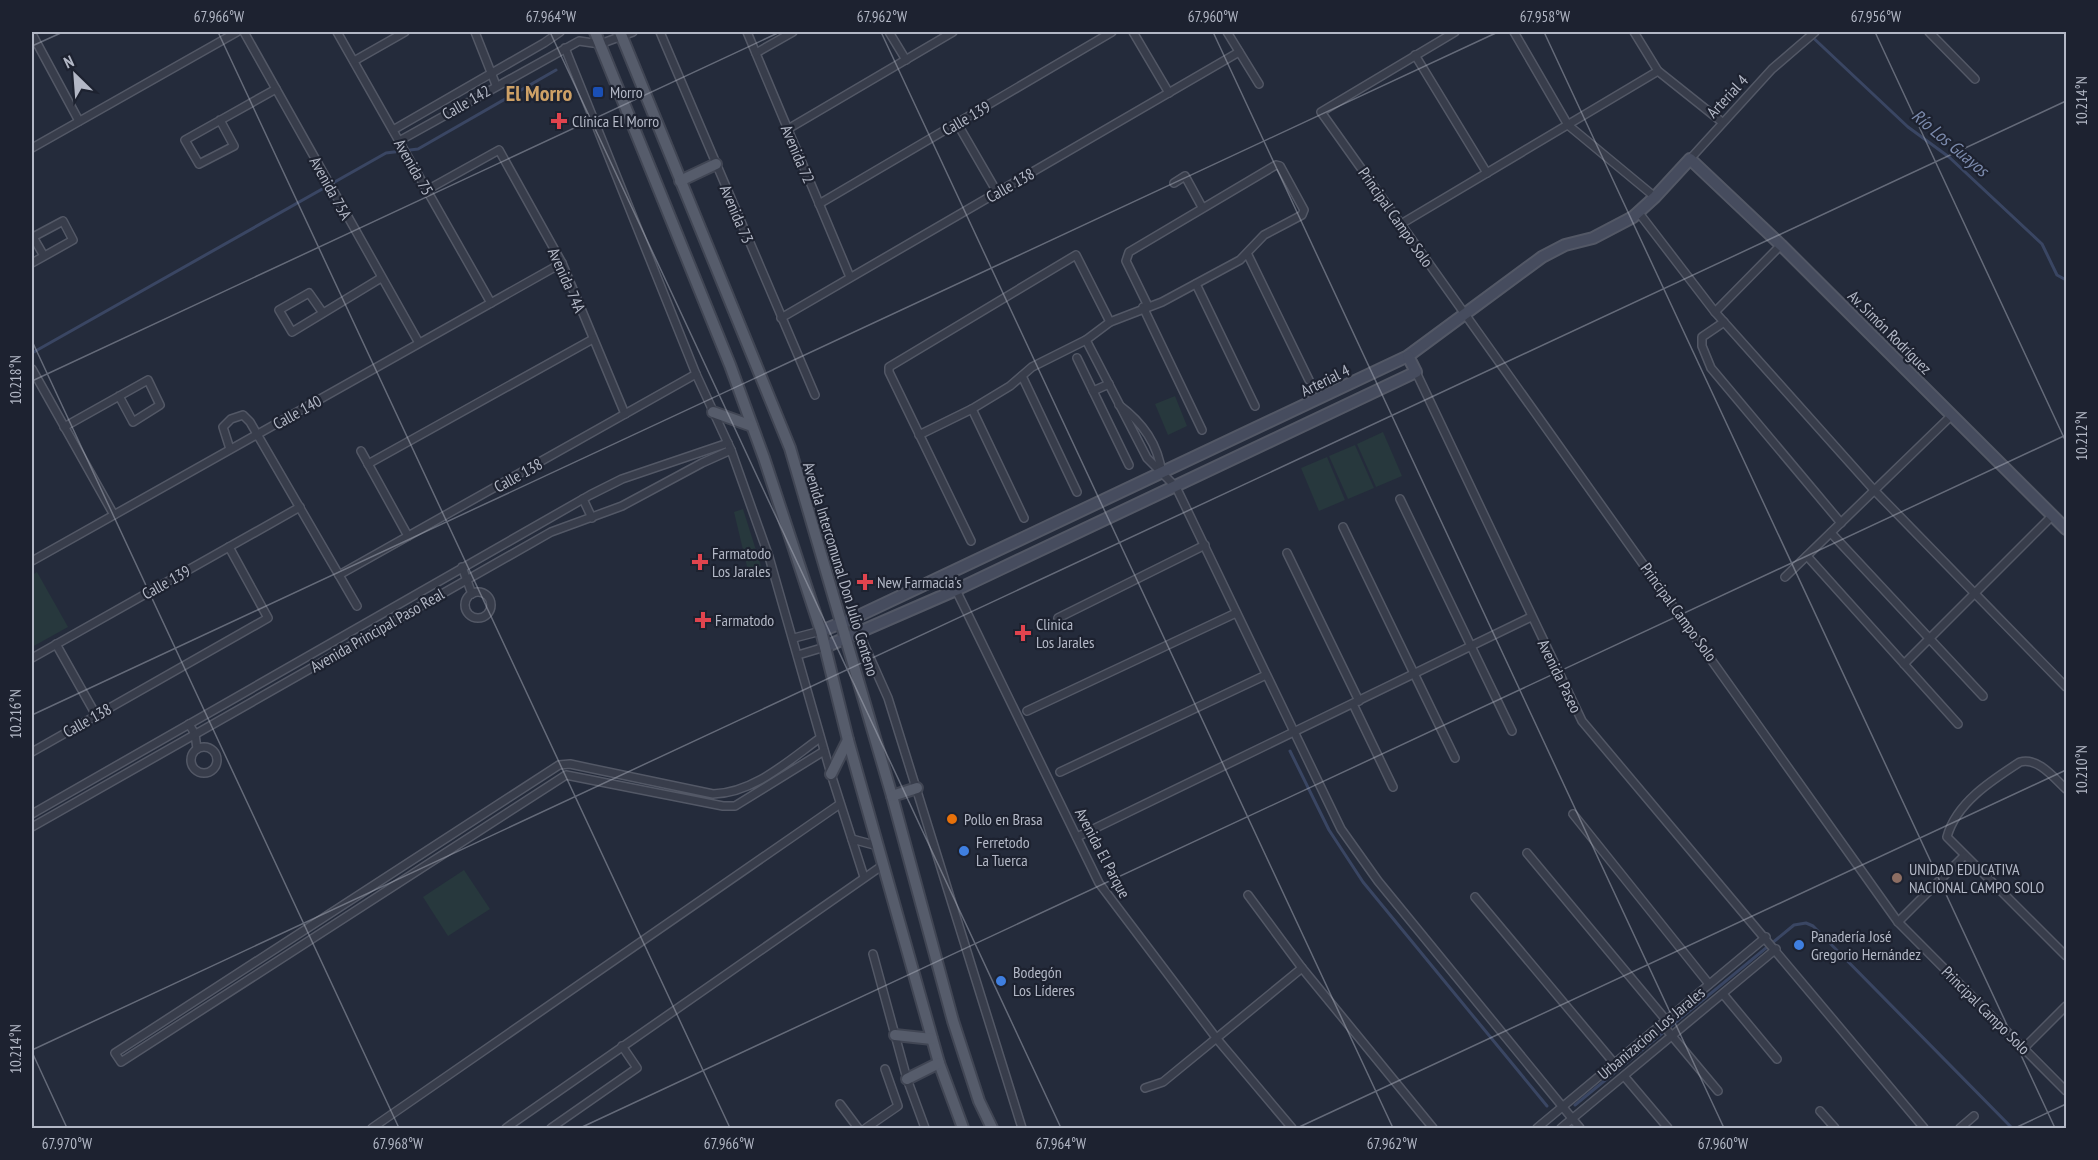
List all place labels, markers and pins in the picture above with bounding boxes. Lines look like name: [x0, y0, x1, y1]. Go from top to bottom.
place label: Morro: [610, 82, 643, 102]
marker: Morro: [591, 85, 605, 99]
place label: Clínica El Morro: [572, 111, 659, 131]
marker: Clínica El Morro: [550, 112, 568, 130]
place label: Farmatodo Los Jarales: [712, 543, 771, 581]
marker: Farmatodo Los Jarales: [693, 555, 707, 569]
place label: New Farmacia's: [877, 572, 962, 592]
marker: New Farmacia's: [858, 575, 872, 589]
place label: Farmatodo: [715, 610, 774, 630]
marker: Farmatodo: [696, 613, 710, 627]
place label: Clinica Los Jarales: [1036, 614, 1094, 652]
marker: Clinica Los Jarales: [1014, 624, 1032, 642]
place label: Pollo en Brasa: [964, 809, 1043, 829]
marker: Pollo en Brasa: [945, 812, 959, 826]
place label: Ferretodo La Tuerca: [976, 832, 1030, 870]
marker: Ferretodo La Tuerca: [957, 844, 971, 858]
place label: UNIDAD EDUCATIVA NACIONAL CAMPO SOLO: [1909, 859, 2045, 897]
marker: UNIDAD EDUCATIVA NACIONAL CAMPO SOLO: [1890, 871, 1904, 885]
place label: Panadería José Gregorio Hernández: [1811, 926, 1921, 964]
marker: Panadería José Gregorio Hernández: [1792, 938, 1806, 952]
place label: Bodegón Los Líderes: [1013, 962, 1075, 1000]
marker: Bodegón Los Líderes: [994, 974, 1008, 988]

